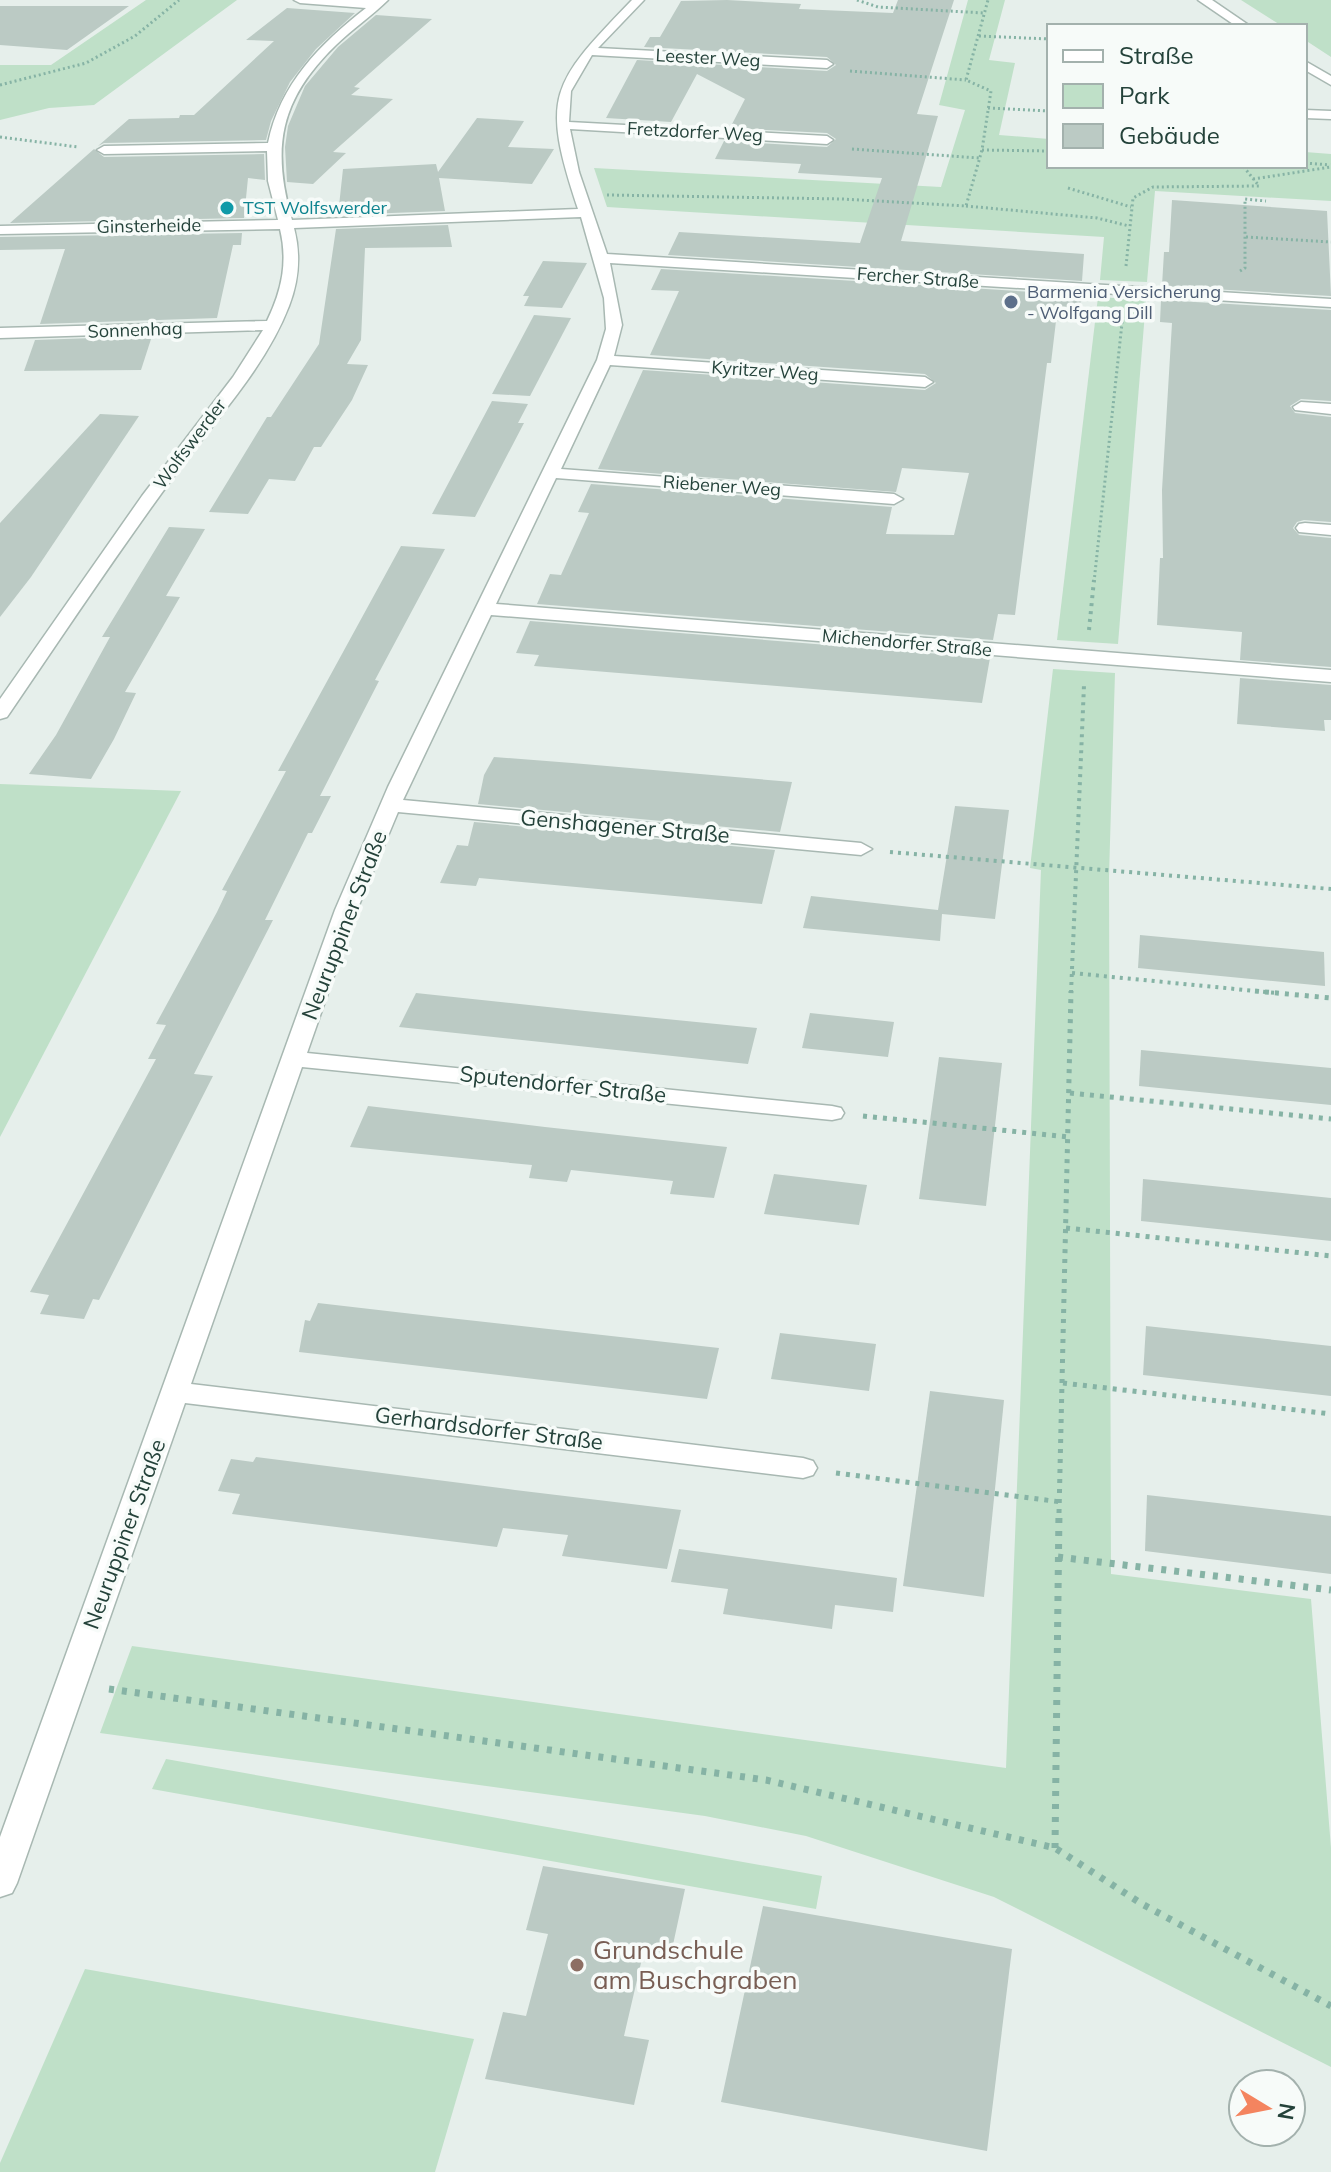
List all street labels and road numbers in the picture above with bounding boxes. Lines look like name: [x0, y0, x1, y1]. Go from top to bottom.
street label: Leester Weg: [655, 43, 761, 72]
street label: Fretzdorfer Weg: [626, 116, 764, 147]
street label: Ginsterheide: [97, 213, 201, 238]
street label: Fercher Straße: [856, 262, 980, 293]
street label: Sonnenhag: [87, 316, 183, 343]
street label: Kyritzer Weg: [711, 355, 819, 386]
street label: Wolfswerder: [148, 394, 231, 493]
street label: Riebener Weg: [662, 470, 782, 501]
street label: Michendorfer Straße: [821, 624, 993, 661]
street label: Genshagener Straße: [519, 803, 731, 849]
street label: Neuruppiner Straße: [295, 826, 393, 1024]
street label: Sputendorfer Straße: [458, 1059, 668, 1109]
street label: Gerhardsdorfer Straße: [373, 1400, 605, 1456]
street label: Neuruppiner Straße: [77, 1435, 171, 1633]

